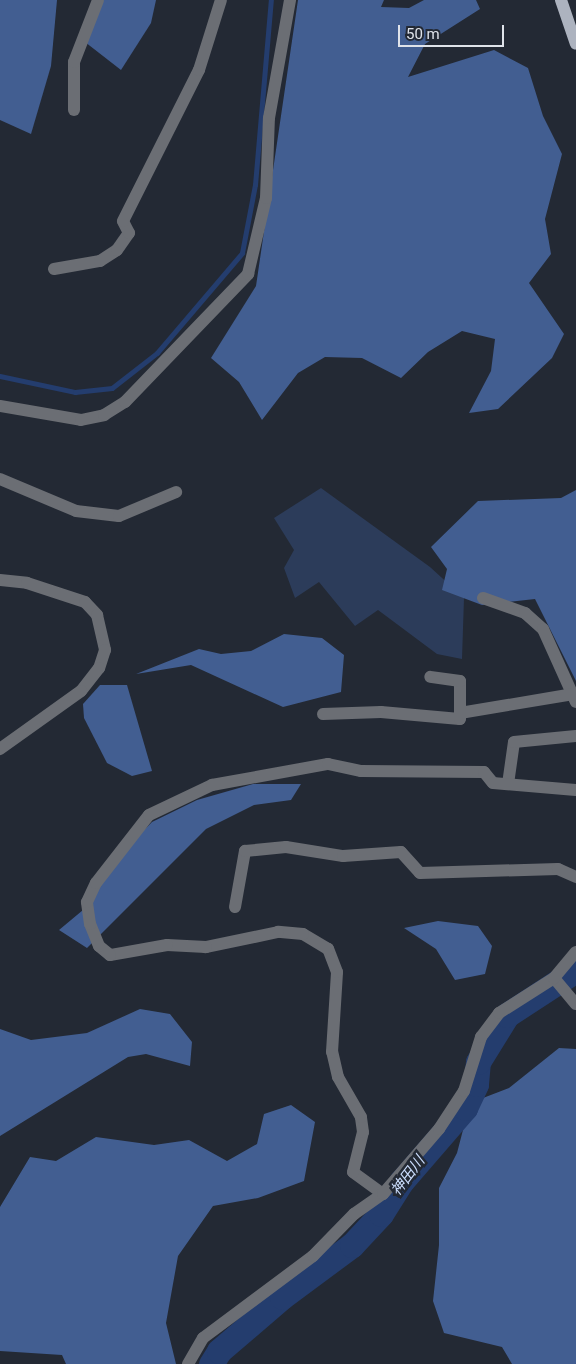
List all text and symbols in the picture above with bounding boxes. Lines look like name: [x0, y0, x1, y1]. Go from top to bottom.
scale bar: [401, 15, 507, 47]
text: 50 m: [406, 25, 440, 43]
water label: 神田川: [387, 1153, 429, 1199]

